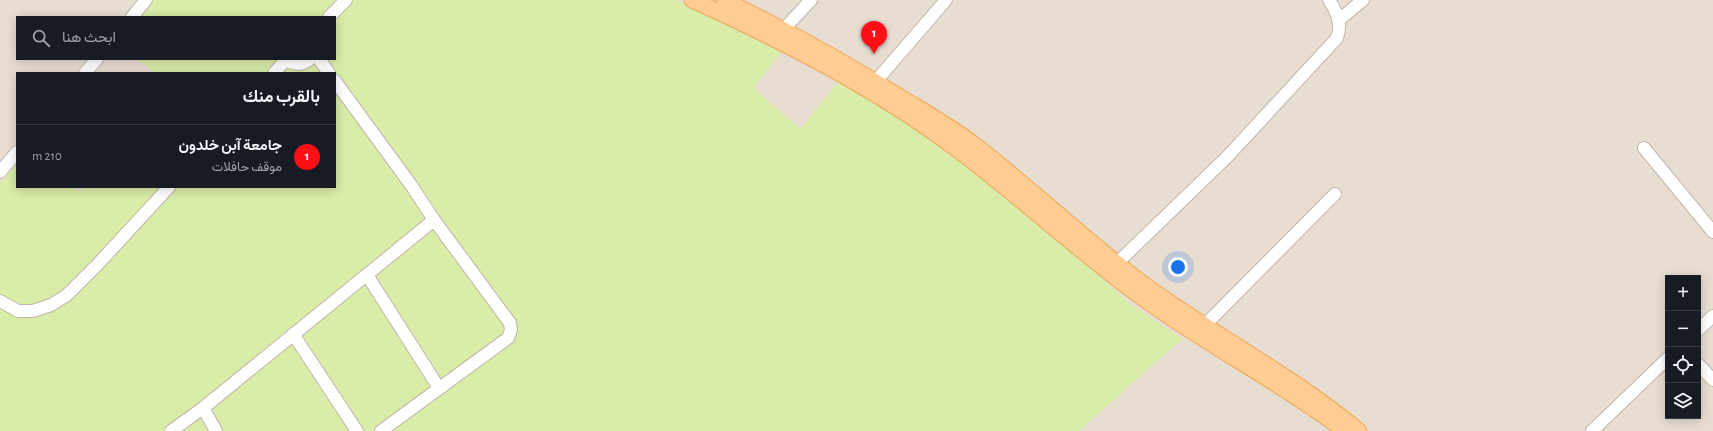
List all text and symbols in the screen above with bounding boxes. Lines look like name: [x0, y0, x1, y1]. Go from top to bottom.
search box: [16, 16, 336, 60]
pin: 1: [861, 21, 887, 54]
icon: search: [30, 27, 52, 49]
text: ابحث هنا: [62, 30, 116, 45]
text: بالقرب منك: [243, 88, 320, 105]
text: جامعة آبن خلدون: [179, 138, 282, 153]
text: 210 m: [32, 150, 62, 163]
text: 1: [305, 150, 309, 163]
text: موقف حافلات: [212, 161, 282, 174]
your location: [1168, 257, 1188, 277]
map controls: [1665, 275, 1701, 419]
button: +: [1665, 275, 1701, 311]
button: −: [1665, 311, 1701, 347]
button: locate: [1665, 347, 1701, 383]
button: layers: [1665, 383, 1701, 419]

